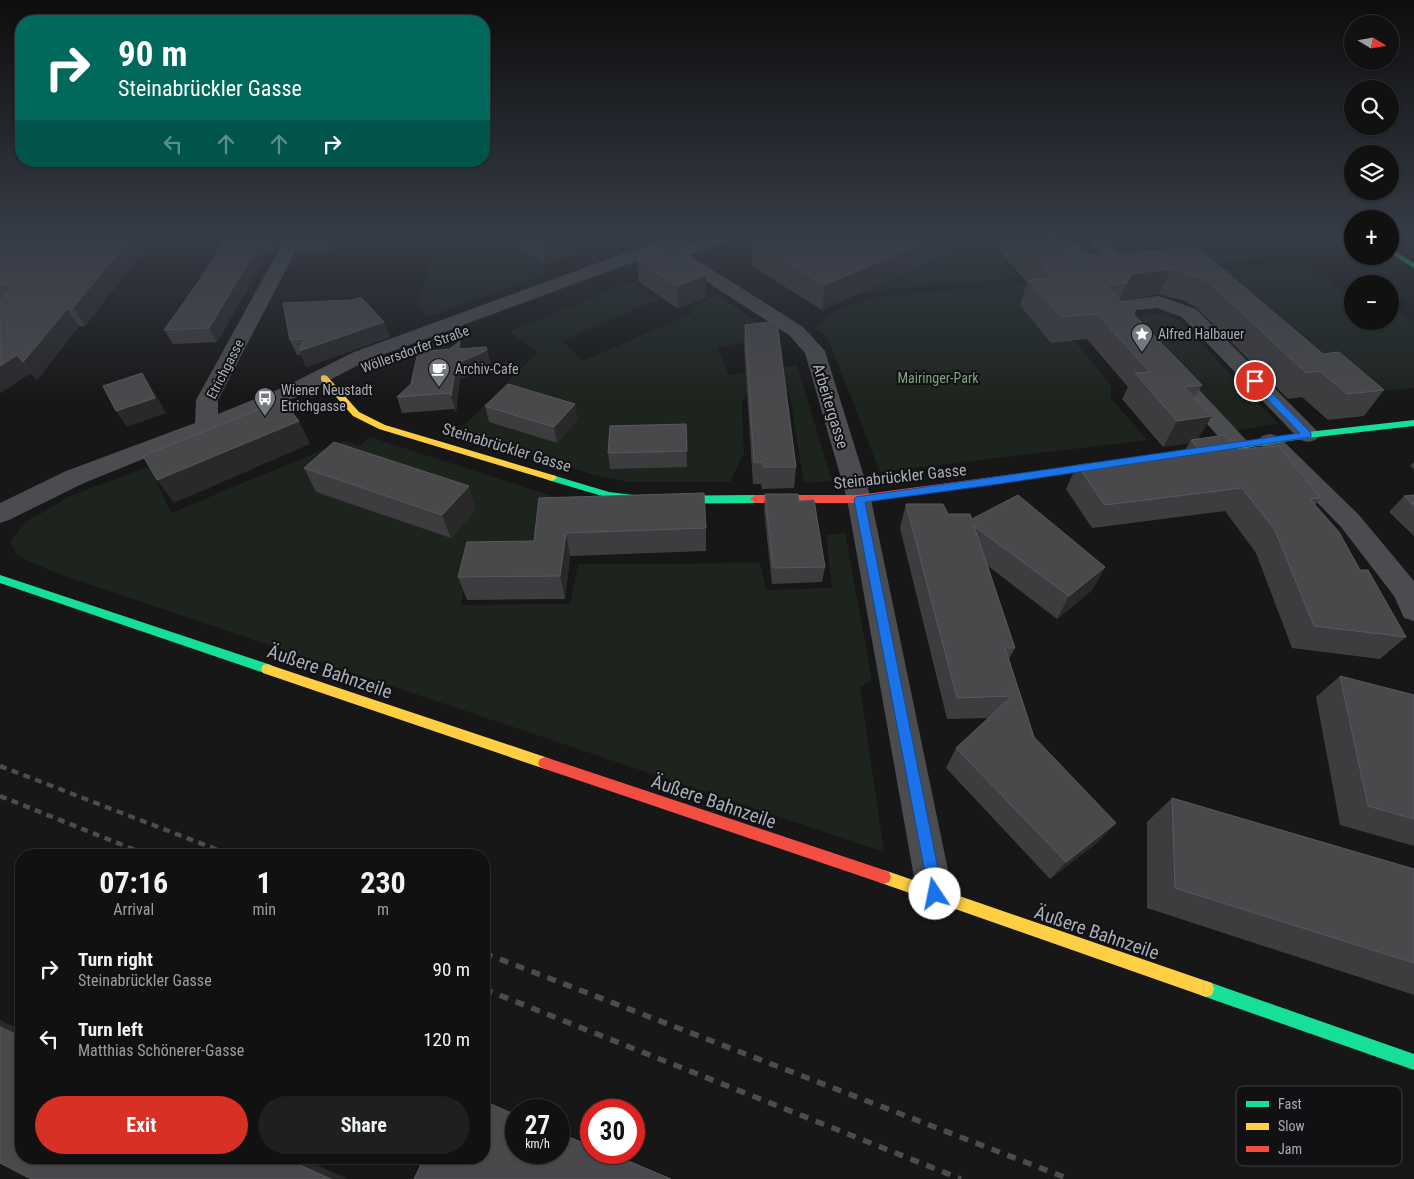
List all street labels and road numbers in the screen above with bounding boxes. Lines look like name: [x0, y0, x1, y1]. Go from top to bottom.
street label: Wöllersdorfer Straße: [359, 322, 472, 376]
street label: Etrichgasse: [203, 336, 247, 401]
street label: Arbeitergasse: [809, 361, 852, 451]
street label: Steinabrückler Gasse: [440, 419, 574, 476]
street label: Steinabrückler Gasse: [833, 460, 968, 493]
street label: Äußere Bahnzeile: [264, 639, 395, 704]
street label: Äußere Bahnzeile: [648, 769, 779, 834]
street label: Äußere Bahnzeile: [1031, 900, 1162, 965]

